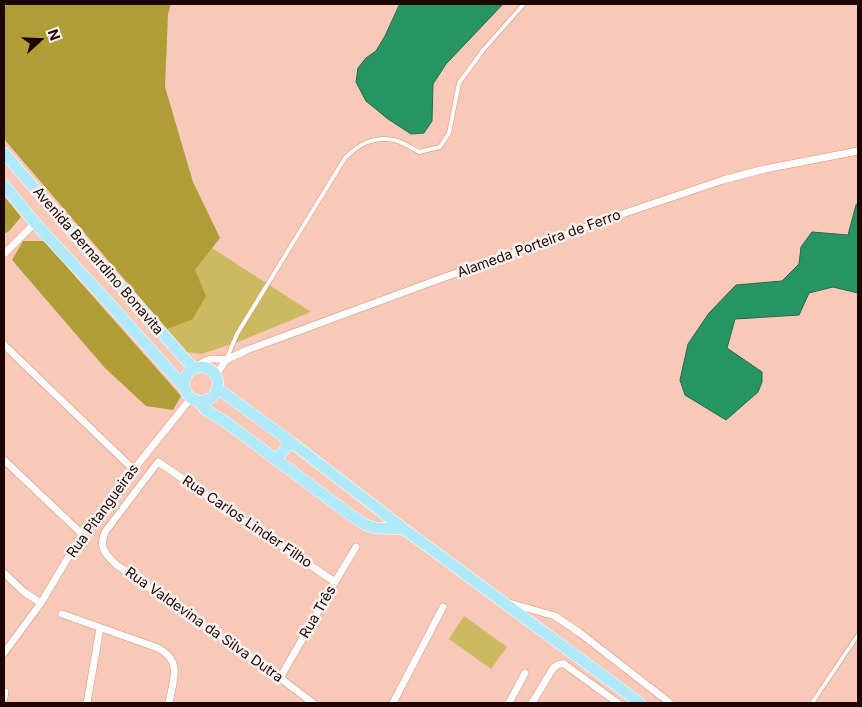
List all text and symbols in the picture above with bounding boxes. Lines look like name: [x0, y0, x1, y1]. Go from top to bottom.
north arrow: [15, 15, 65, 65]
text: N: [45, 27, 64, 43]
street label: Avenida Bernardino Bonavita: [29, 184, 167, 338]
street label: Alameda Porteira de Ferro: [455, 207, 623, 281]
street label: Rua Pitangueiras: [64, 461, 142, 561]
street label: Rua Carlos Linder Filho: [179, 472, 315, 572]
street label: Rua Valdevina da Silva Dutra: [122, 564, 286, 686]
street label: Rua Três: [296, 583, 340, 641]

